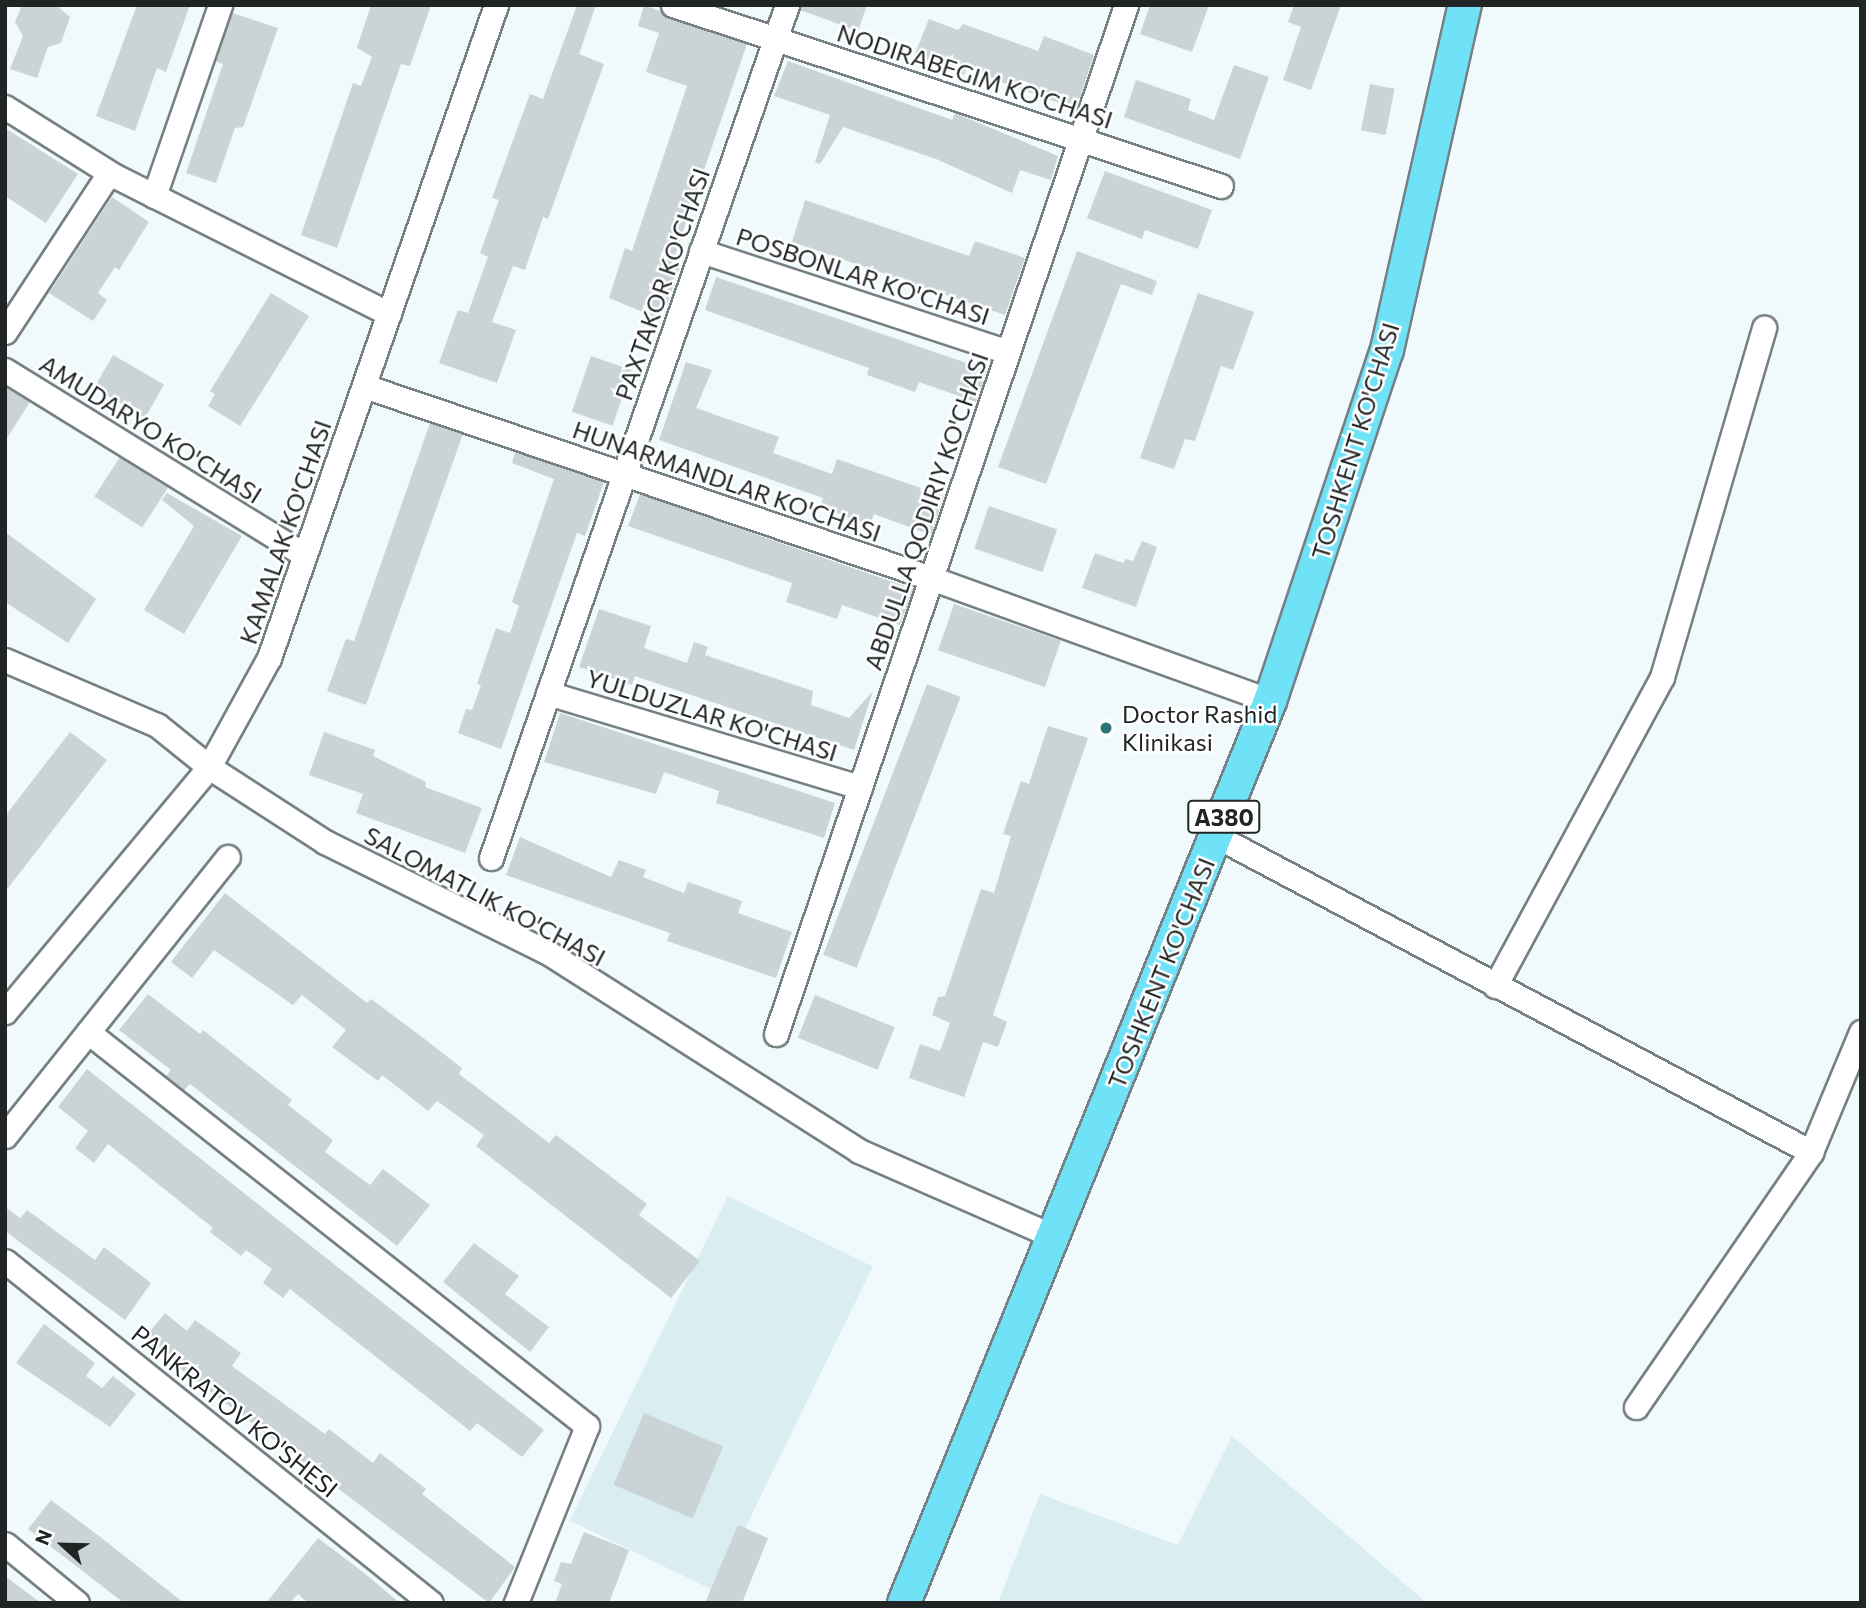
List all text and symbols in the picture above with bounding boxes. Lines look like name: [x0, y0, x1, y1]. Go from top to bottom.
street label: NODIRABEGIM KO'CHASI: [834, 18, 1116, 134]
street label: PAXTAKOR KO'CHASI: [609, 164, 715, 404]
street label: POSBONLAR KO'CHASI: [733, 221, 993, 331]
street label: TOSHKENT KO'CHASI: [1305, 319, 1405, 563]
street label: ABDULLA QODIRIY KO'CHASI: [858, 348, 994, 674]
street label: AMUDARYO KO'CHASI: [35, 349, 267, 509]
street label: HUNARMANDLAR KO'CHASI: [569, 415, 885, 547]
street label: KAMALAK KO'CHASI: [233, 416, 337, 648]
street label: YULDUZLAR KO'CHASI: [583, 663, 841, 767]
place label: Doctor Rashid Klinikasi: [1122, 700, 1277, 756]
marker: Doctor Rashid Klinikasi: [1096, 718, 1116, 738]
road number: A380: [1187, 797, 1261, 836]
street label: SALOMATLIK KO'CHASI: [360, 820, 610, 972]
street label: TOSHKENT KO'CHASI: [1102, 853, 1220, 1093]
street label: PANKRATOV KO'SHESI: [126, 1319, 344, 1503]
north arrow: [28, 1510, 98, 1580]
text: N: [30, 1526, 56, 1548]

